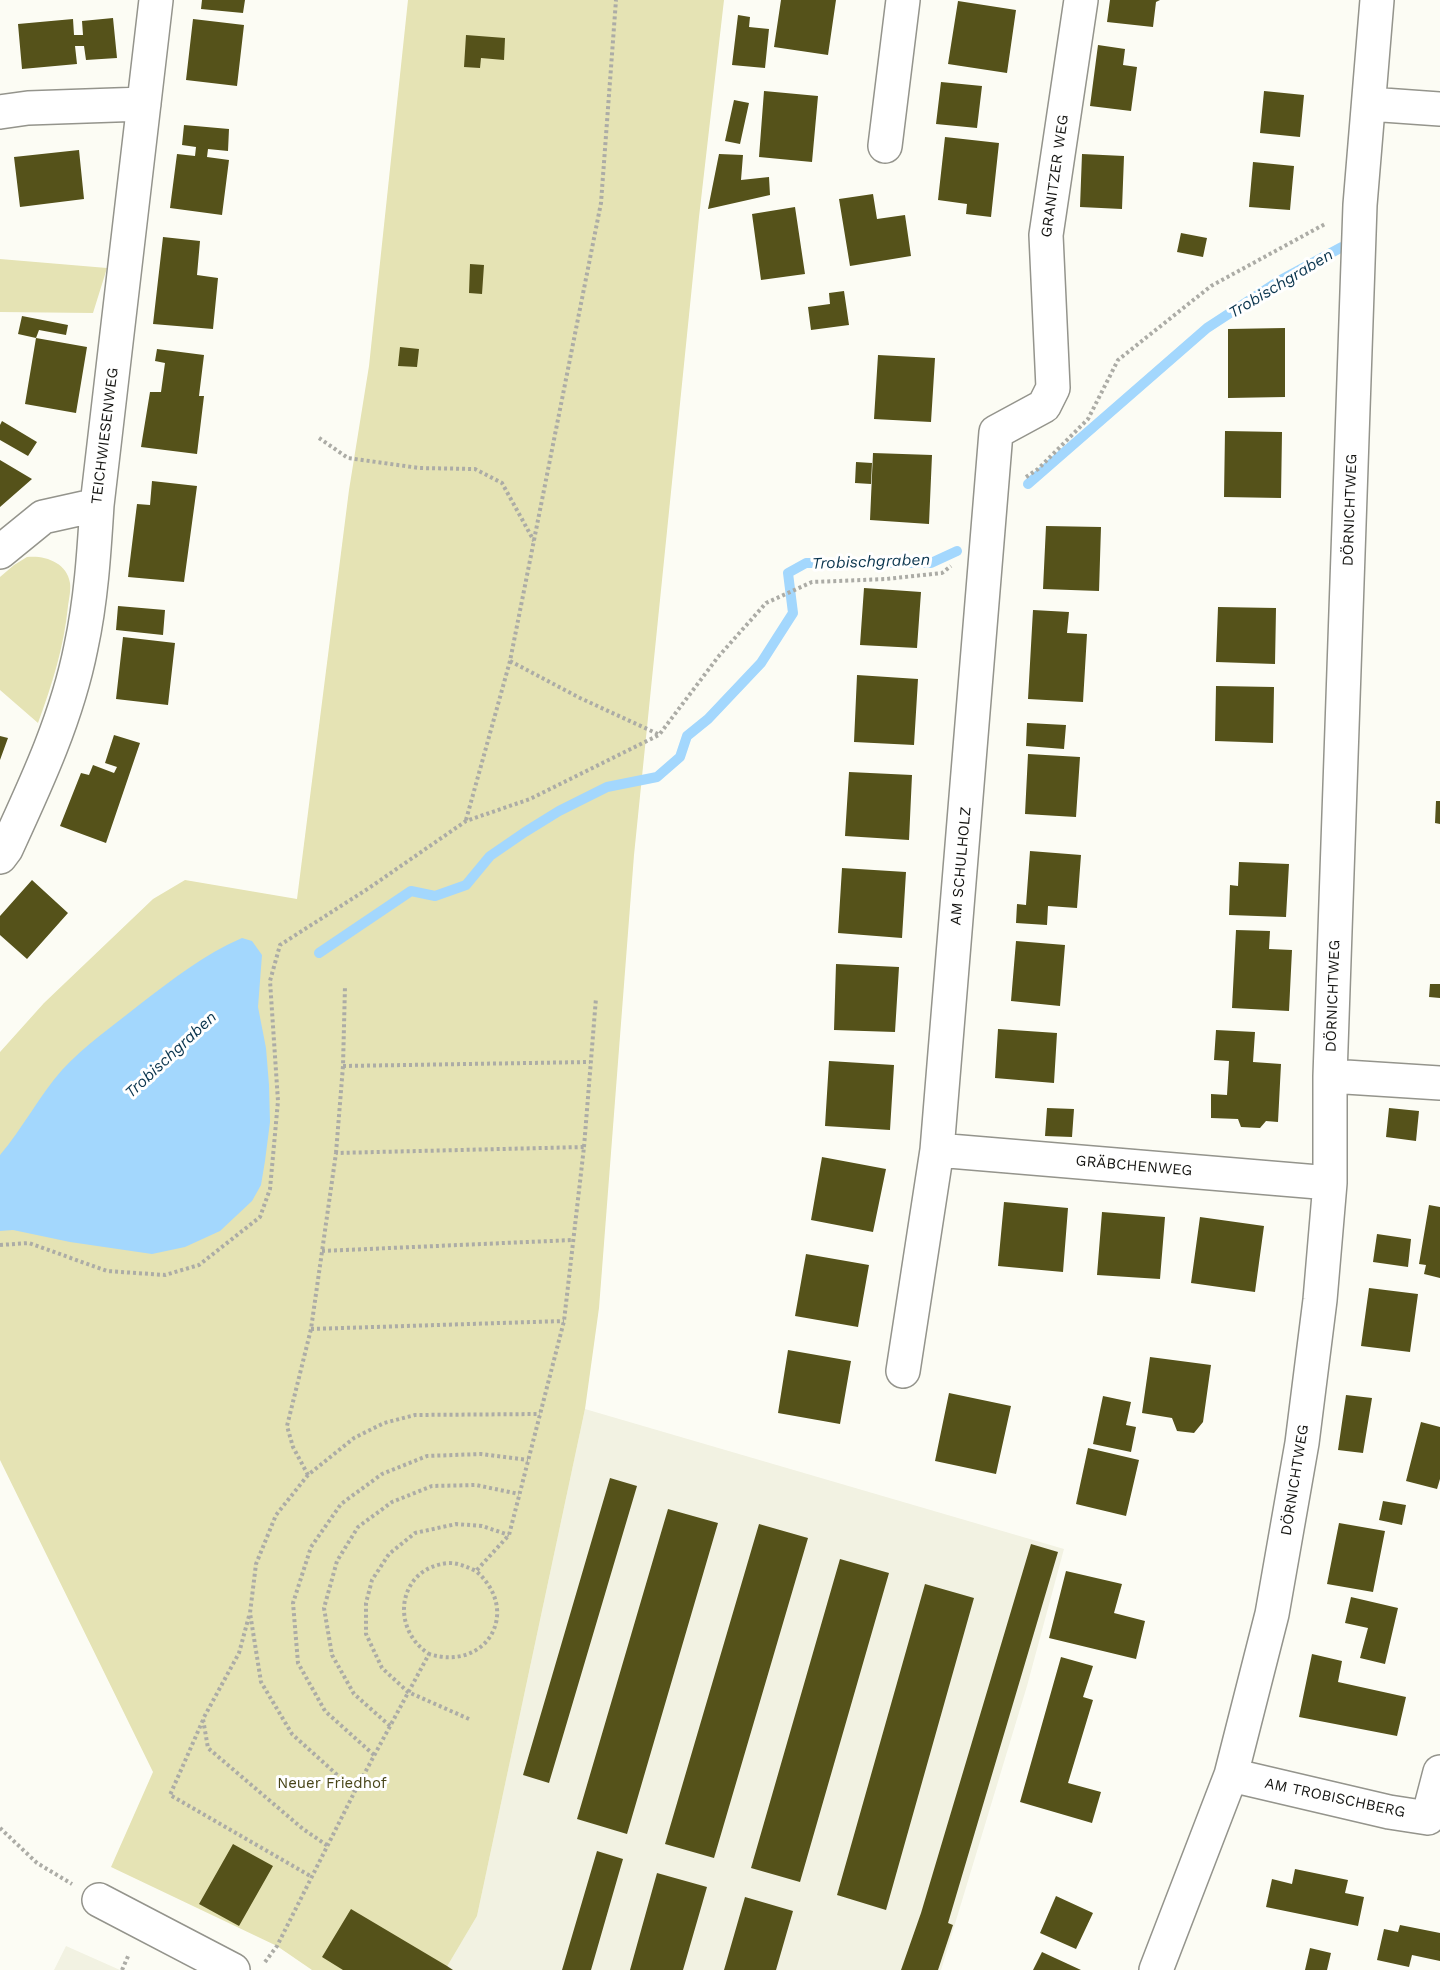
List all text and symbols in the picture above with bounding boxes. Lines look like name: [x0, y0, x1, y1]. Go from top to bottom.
street label: GRANITZER WEG: [1037, 113, 1073, 239]
water label: Trobischgraben: [1225, 245, 1337, 323]
street label: TEICHWIESENWEG: [88, 367, 122, 505]
street label: DÖRNICHTWEG: [1339, 454, 1361, 566]
water label: Trobischgraben: [812, 550, 930, 574]
street label: AM SCHULHOLZ: [947, 806, 975, 926]
street label: DÖRNICHTWEG: [1322, 940, 1344, 1052]
water label: Trobischgraben: [121, 1008, 221, 1102]
street label: GRÄBCHENWEG: [1075, 1152, 1193, 1180]
street label: DÖRNICHTWEG: [1277, 1423, 1313, 1537]
street label: AM TROBISCHBERG: [1263, 1774, 1407, 1822]
park label: Neuer Friedhof: [277, 1775, 387, 1793]

